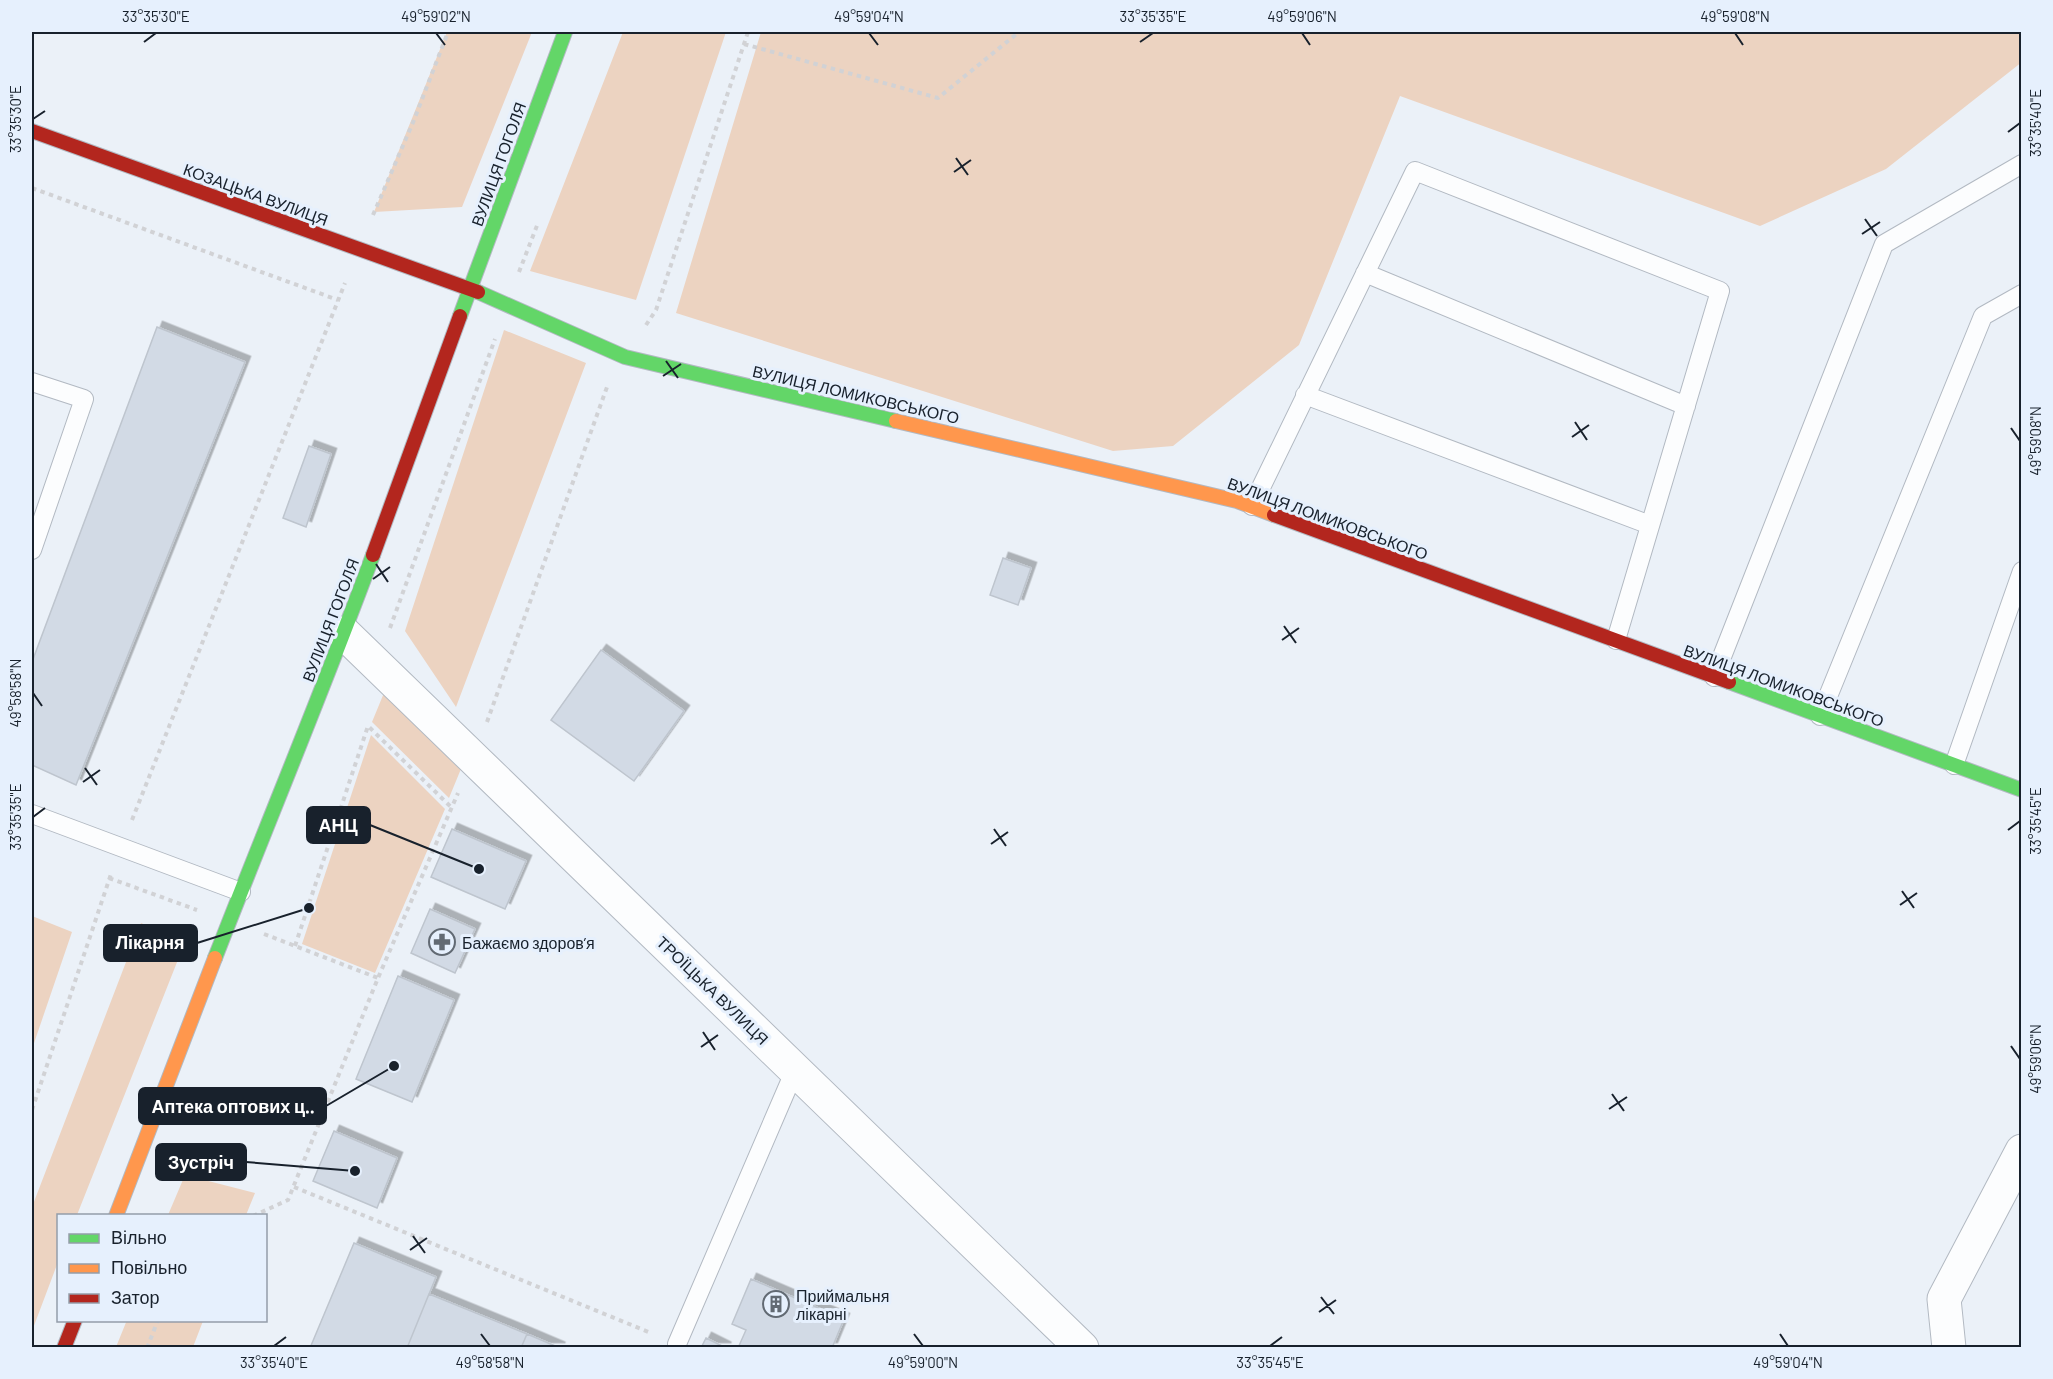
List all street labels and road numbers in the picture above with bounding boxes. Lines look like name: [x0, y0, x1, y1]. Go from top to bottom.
street label: ВУЛИЦЯ ГОГОЛЯ: [467, 99, 529, 229]
street label: КОЗАЦЬКА ВУЛИЦЯ: [181, 159, 331, 229]
street label: ВУЛИЦЯ ЛОМИКОВСЬКОГО: [751, 361, 961, 427]
street label: ВУЛИЦЯ ЛОМИКОВСЬКОГО: [1225, 473, 1431, 563]
street label: ВУЛИЦЯ ГОГОЛЯ: [298, 556, 362, 684]
street label: ВУЛИЦЯ ЛОМИКОВСЬКОГО: [1681, 640, 1887, 730]
street label: ТРОЇЦЬКА ВУЛИЦЯ: [653, 932, 773, 1048]

